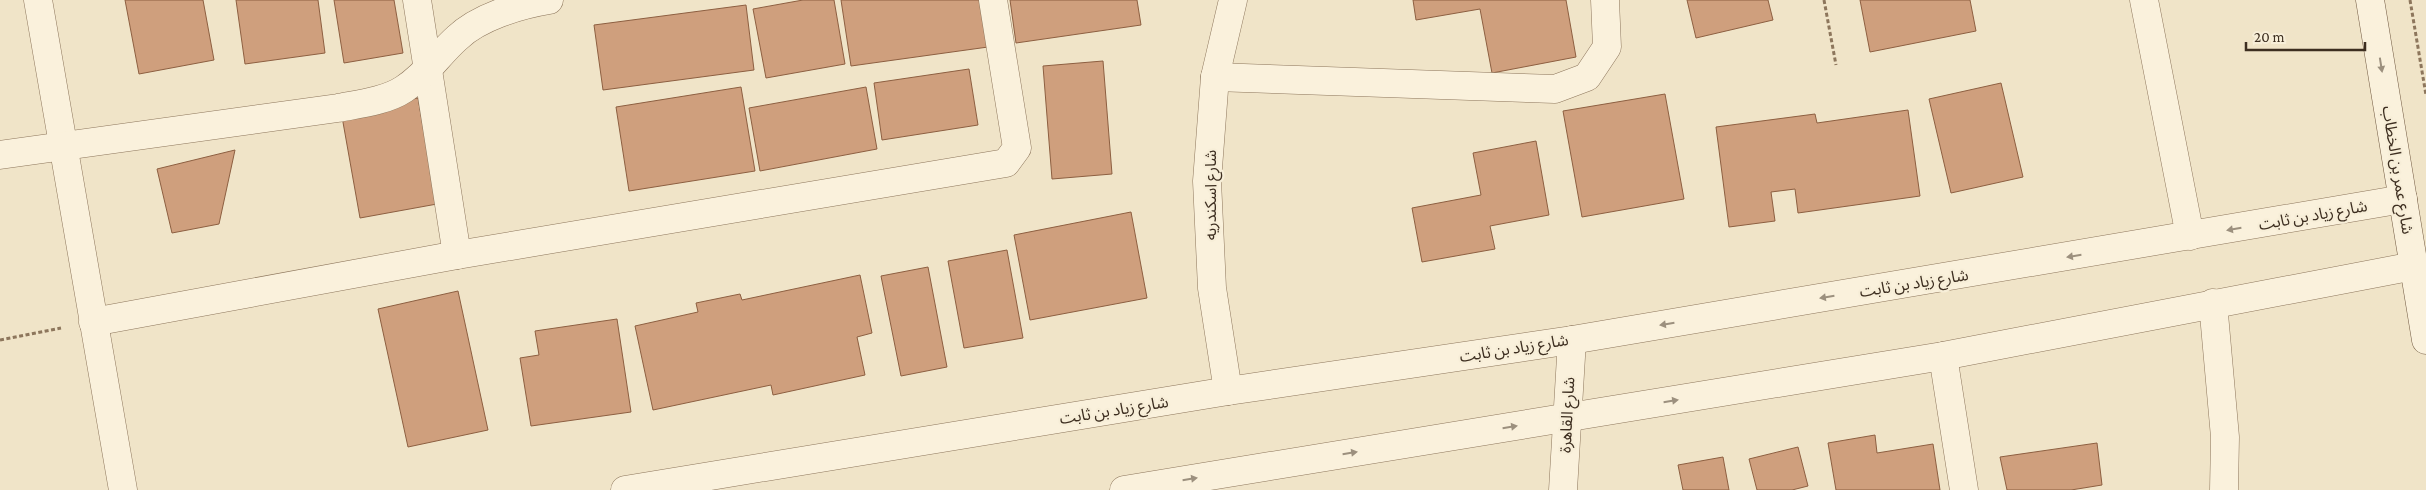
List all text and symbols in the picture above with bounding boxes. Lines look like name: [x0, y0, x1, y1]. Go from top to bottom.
scale bar: [2246, 20, 2365, 52]
text: 20 m: [2254, 29, 2285, 45]
one-way arrow: [2377, 58, 2385, 74]
street label: شارع عمر بن الخطاب: [2375, 105, 2417, 236]
street label: شارع اسكندريه: [1202, 150, 1223, 240]
street label: شارع زياد بن ثابت: [2257, 197, 2369, 237]
one-way arrow: [2226, 225, 2242, 233]
one-way arrow: [2065, 252, 2081, 260]
street label: شارع زياد بن ثابت: [1858, 266, 1970, 304]
one-way arrow: [1819, 294, 1835, 302]
one-way arrow: [1659, 320, 1675, 328]
street label: شارع زياد بن ثابت: [1458, 331, 1570, 369]
street label: شارع القاهرة: [1557, 377, 1581, 454]
street label: شارع زياد بن ثابت: [1058, 393, 1170, 431]
one-way arrow: [1663, 396, 1679, 404]
one-way arrow: [1503, 423, 1519, 431]
one-way arrow: [1342, 449, 1358, 457]
one-way arrow: [1182, 475, 1198, 483]

